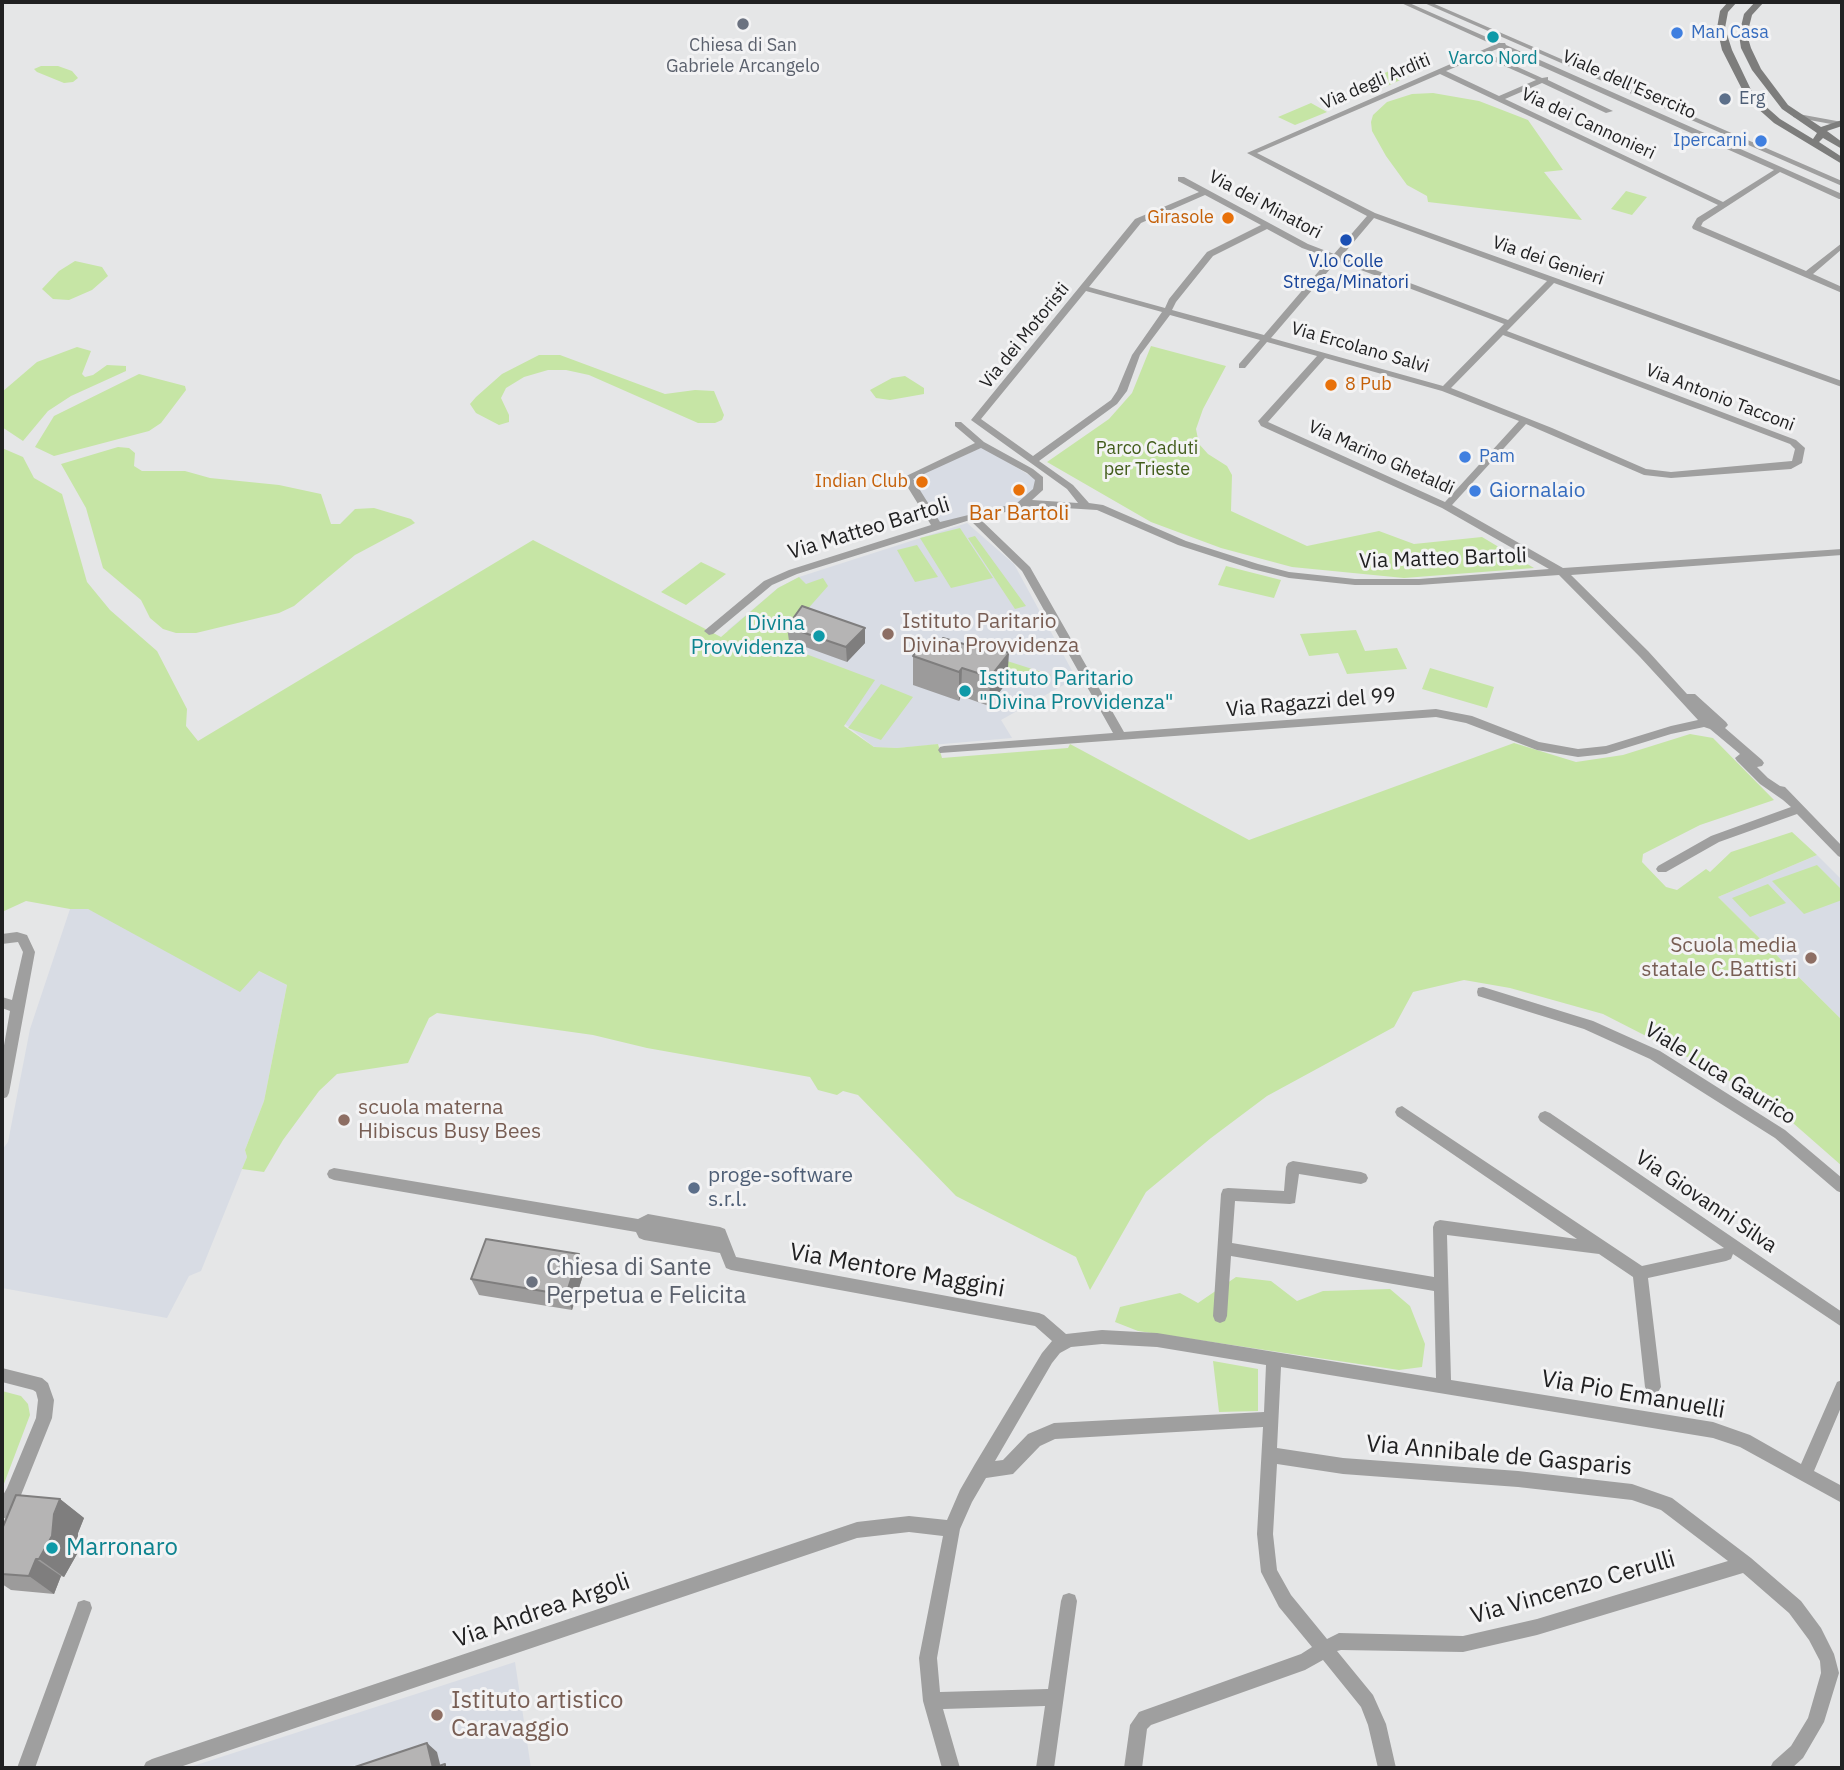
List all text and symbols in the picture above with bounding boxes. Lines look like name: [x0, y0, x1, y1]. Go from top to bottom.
marker: Chiesa di San Gabriele Arcangelo: [735, 16, 751, 32]
place label: Man Casa: [1691, 22, 1769, 44]
marker: Man Casa: [1669, 25, 1685, 41]
marker: Varco Nord: [1485, 29, 1501, 45]
place label: Chiesa di San Gabriele Arcangelo: [666, 35, 820, 78]
street label: Viale dell'Esercito: [1559, 46, 1699, 124]
place label: Varco Nord: [1448, 48, 1538, 70]
street label: Via degli Arditi: [1318, 49, 1434, 115]
street label: Via dei Cannonieri: [1518, 83, 1658, 165]
place label: Erg: [1739, 88, 1765, 110]
marker: Erg: [1717, 91, 1733, 107]
place label: Ipercarni: [1673, 130, 1747, 152]
marker: Ipercarni: [1753, 133, 1769, 149]
street label: Via dei Minatori: [1205, 166, 1325, 244]
place label: Girasole: [1147, 207, 1214, 229]
marker: Girasole: [1220, 210, 1236, 226]
marker: V.lo Colle Strega/Minatori: [1338, 232, 1354, 248]
street label: Via dei Genieri: [1489, 232, 1607, 290]
place label: V.lo Colle Strega/Minatori: [1283, 251, 1409, 294]
street label: Via dei Motoristi: [976, 279, 1074, 393]
street label: Via Ercolano Salvi: [1289, 318, 1431, 378]
street label: Via Antonio Tacconi: [1642, 360, 1798, 436]
place label: 8 Pub: [1345, 374, 1392, 396]
marker: 8 Pub: [1323, 377, 1339, 393]
street label: Via Marino Ghetaldi: [1305, 416, 1457, 500]
park label: Parco Caduti per Trieste: [1096, 438, 1198, 480]
place label: Pam: [1479, 446, 1515, 468]
marker: Pam: [1457, 449, 1473, 465]
place label: Indian Club: [815, 471, 908, 493]
marker: Indian Club: [914, 474, 930, 490]
place label: Giornalaio: [1489, 478, 1585, 504]
marker: Bar Bartoli: [1011, 482, 1027, 498]
marker: Giornalaio: [1467, 483, 1483, 499]
street label: Via Matteo Bartoli: [785, 492, 953, 566]
place label: Bar Bartoli: [969, 501, 1069, 527]
street label: Via Matteo Bartoli: [1359, 543, 1527, 575]
place label: Istituto Paritario Divina Provvidenza: [902, 609, 1079, 659]
place label: Divina Provvidenza: [691, 611, 805, 661]
marker: Istituto Paritario Divina Provvidenza: [880, 626, 896, 642]
marker: Divina Provvidenza: [811, 628, 827, 644]
place label: Istituto Paritario "Divina Provvidenza": [979, 666, 1174, 716]
marker: Istituto Paritario "Divina Provvidenza": [957, 683, 973, 699]
street label: Via Ragazzi del 99: [1225, 683, 1397, 723]
place label: Scuola media statale C.Battisti: [1641, 933, 1797, 983]
marker: Scuola media statale C.Battisti: [1803, 950, 1819, 966]
street label: Viale Luca Gaurico: [1640, 1017, 1800, 1131]
place label: scuola materna Hibiscus Busy Bees: [358, 1095, 541, 1145]
marker: scuola materna Hibiscus Busy Bees: [336, 1112, 352, 1128]
street label: Via Giovanni Silva: [1630, 1145, 1782, 1259]
place label: proge-software s.r.l.: [708, 1163, 853, 1213]
marker: proge-software s.r.l.: [686, 1180, 702, 1196]
street label: Via Mentore Maggini: [787, 1238, 1007, 1304]
place label: Chiesa di Sante Perpetua e Felicita: [546, 1254, 746, 1310]
marker: Chiesa di Sante Perpetua e Felicita: [524, 1274, 540, 1290]
street label: Via Pio Emanuelli: [1539, 1365, 1727, 1425]
street label: Via Annibale de Gasparis: [1365, 1430, 1633, 1482]
place label: Marronaro: [66, 1534, 178, 1562]
marker: Marronaro: [44, 1540, 60, 1556]
street label: Via Vincenzo Cerulli: [1467, 1545, 1679, 1631]
street label: Via Andrea Argoli: [450, 1567, 634, 1655]
place label: Istituto artistico Caravaggio: [451, 1687, 623, 1743]
marker: Istituto artistico Caravaggio: [429, 1707, 445, 1723]

